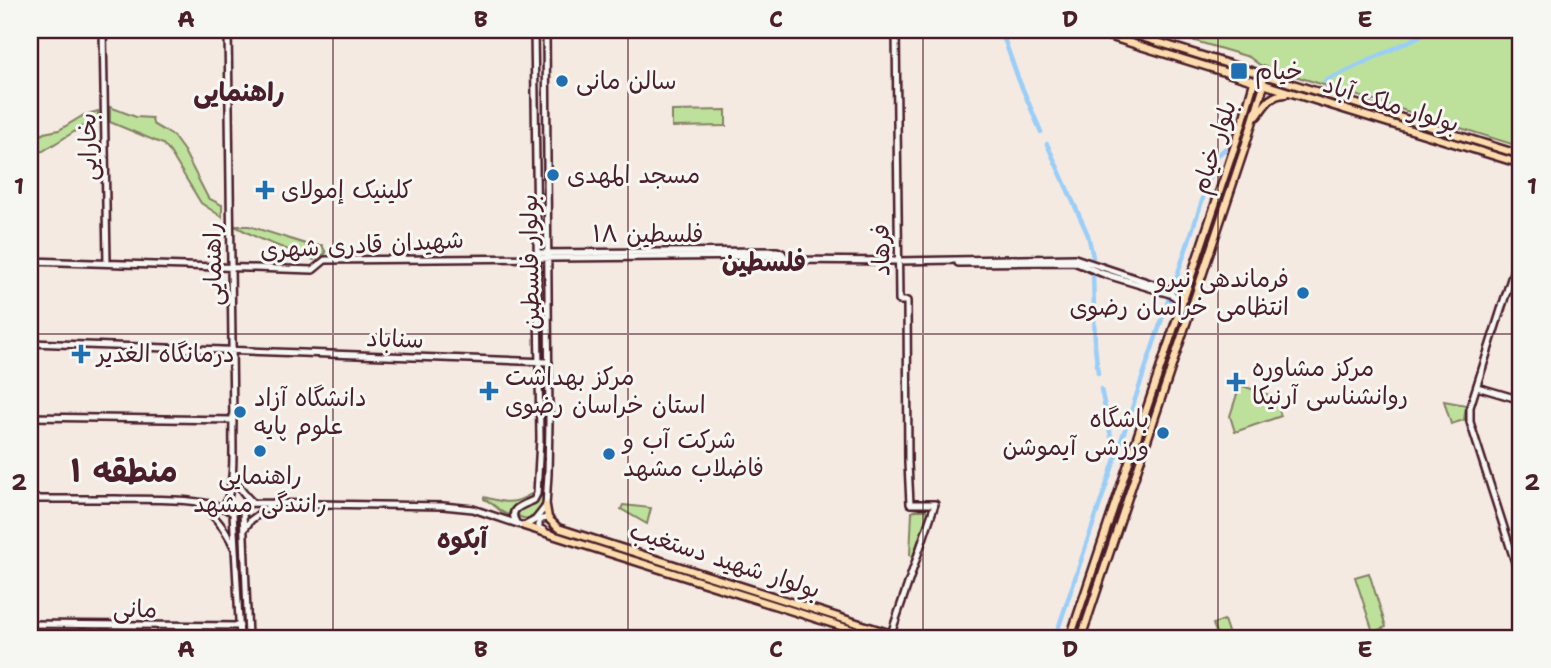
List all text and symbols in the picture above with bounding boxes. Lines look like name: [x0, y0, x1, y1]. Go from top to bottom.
text: A: [177, 4, 195, 34]
text: B: [474, 4, 488, 34]
text: C: [769, 4, 783, 34]
text: D: [1062, 4, 1078, 34]
text: E: [1357, 4, 1373, 34]
place label: خیام: [1255, 55, 1303, 89]
marker: خیام: [1229, 61, 1249, 81]
place label: سالن مانی: [576, 65, 677, 97]
street label: بولوار ملک آباد: [1319, 68, 1463, 140]
marker: سالن مانی: [554, 73, 570, 89]
district label: راهنمایی: [193, 74, 285, 109]
street label: بلوار خیام: [1184, 96, 1246, 198]
street label: بخارایی: [71, 113, 105, 181]
place label: مسجد المهدی: [567, 159, 700, 191]
marker: مسجد المهدی: [545, 167, 561, 183]
text: 1: [14, 171, 24, 201]
text: 1: [1527, 171, 1537, 201]
place label: کلینیک إمولای: [281, 174, 413, 206]
marker: کلینیک إمولای: [255, 180, 275, 200]
street label: بولوار فلسطین: [513, 194, 547, 330]
street label: فلسطین ۱۸: [593, 218, 703, 250]
street label: راهنمایی: [196, 222, 230, 306]
street label: شهیدان قادری شهری: [259, 224, 465, 266]
street label: فرهاد: [865, 224, 897, 276]
district label: فلسطین: [722, 244, 806, 279]
place label: فرماندهی نیرو انتظامی خراسان رضوی: [1069, 263, 1289, 323]
marker: فرماندهی نیرو انتظامی خراسان رضوی: [1295, 285, 1311, 301]
street label: سناباد: [366, 322, 424, 356]
place label: درمانگاه الغدیر: [95, 338, 235, 370]
marker: درمانگاه الغدیر: [71, 344, 91, 364]
place label: مرکز مشاوره روانشناسی آرنیکا: [1252, 352, 1408, 412]
place label: مرکز بهداشت استان خراسان رضوی: [505, 361, 706, 421]
marker: مرکز مشاوره روانشناسی آرنیکا: [1226, 372, 1246, 392]
marker: مرکز بهداشت استان خراسان رضوی: [479, 381, 499, 401]
place label: دانشگاه آزاد علوم پایه: [254, 382, 367, 445]
place label: باشگاه ورزشی آیموشن: [1002, 403, 1149, 463]
marker: دانشگاه آزاد علوم پایه: [232, 404, 248, 420]
place label: شرکت آب و فاضلاب مشهد: [621, 424, 764, 484]
marker: باشگاه ورزشی آیموشن: [1155, 425, 1171, 441]
marker: راهنمایی رانندگی مشهد: [252, 443, 268, 459]
marker: شرکت آب و فاضلاب مشهد: [601, 446, 617, 462]
district label: منطقه ۱: [70, 449, 178, 492]
place label: راهنمایی رانندگی مشهد: [193, 460, 327, 520]
text: 2: [11, 467, 27, 497]
text: 2: [1524, 467, 1540, 497]
street label: بولوار شهید دستغیب: [626, 514, 824, 606]
district label: آبکوه: [437, 521, 490, 556]
street label: مانی: [113, 593, 157, 625]
text: A: [177, 634, 195, 664]
text: B: [474, 634, 488, 664]
text: C: [769, 634, 783, 664]
text: D: [1062, 634, 1078, 664]
text: E: [1357, 634, 1373, 664]

